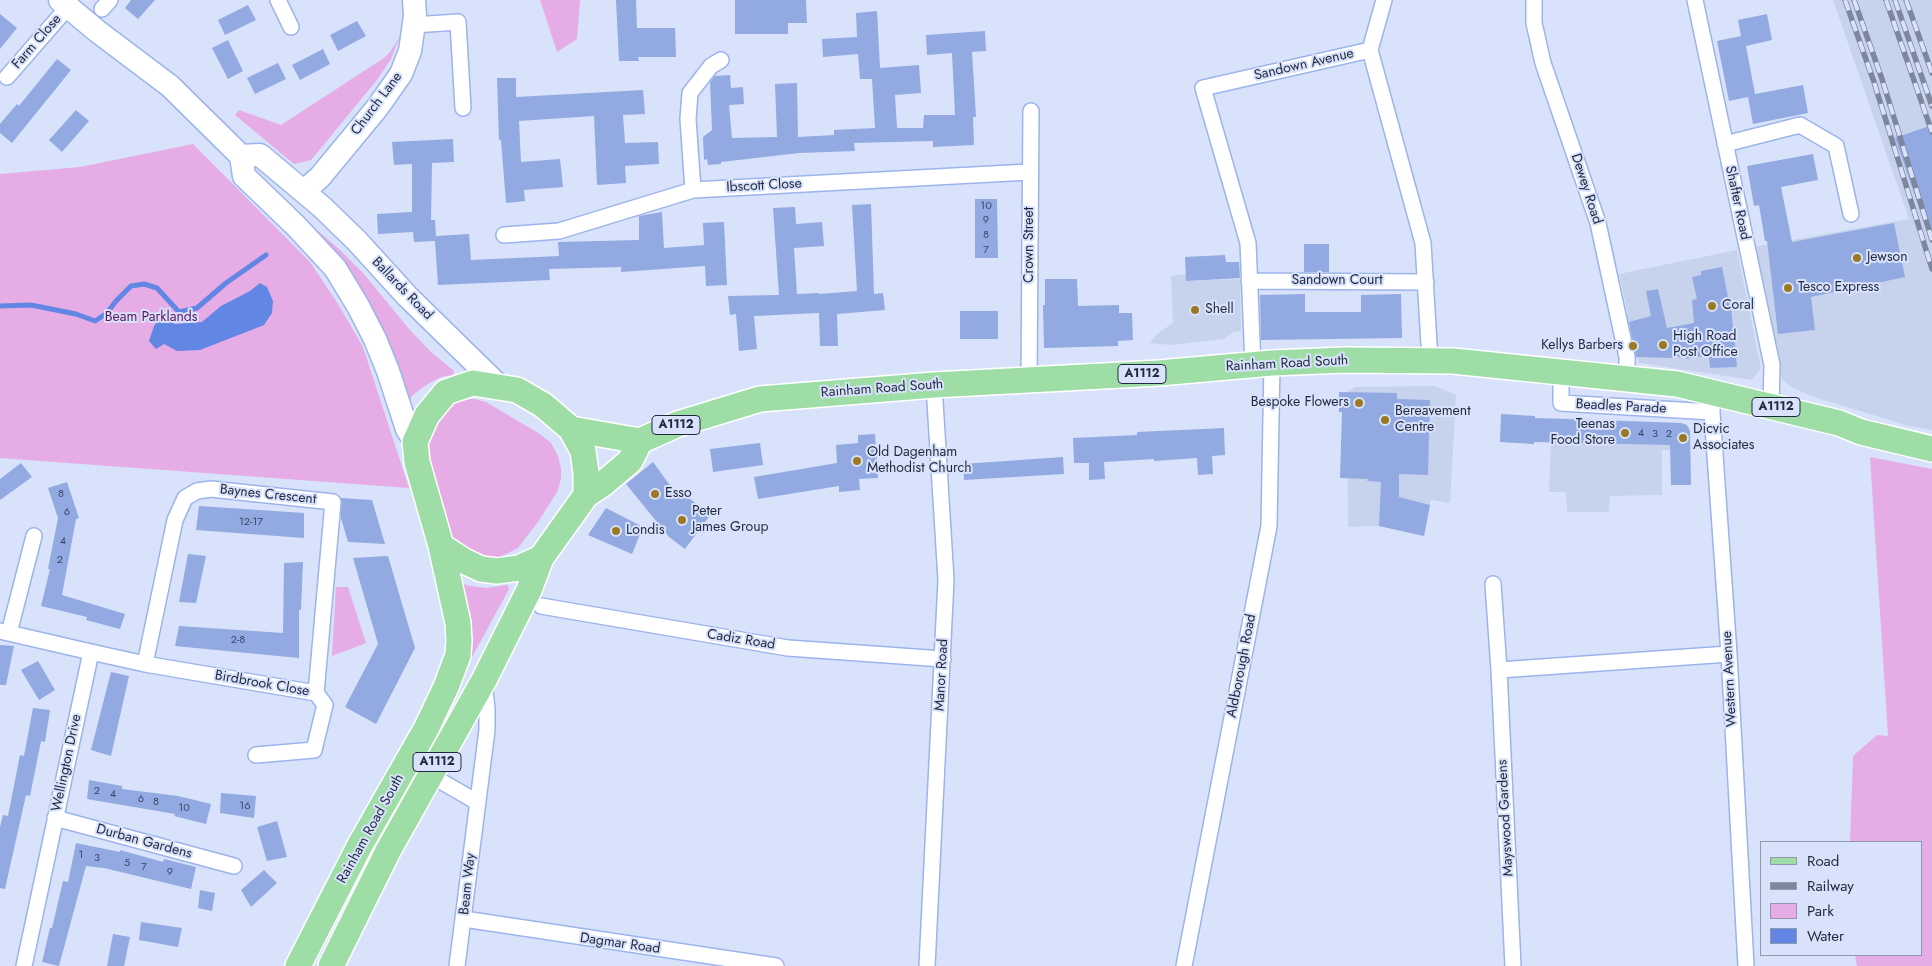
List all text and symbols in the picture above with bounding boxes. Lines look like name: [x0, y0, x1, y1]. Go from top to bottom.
street label: Farm Close: [9, 11, 65, 73]
street label: Sandown Avenue: [1252, 45, 1356, 85]
street label: Church Lane: [348, 69, 406, 139]
street label: Dewey Road: [1567, 152, 1605, 226]
street label: Shafter Road: [1721, 164, 1753, 242]
street label: Ibscott Close: [726, 176, 802, 196]
house number: 10: [980, 199, 992, 213]
street label: Crown Street: [1022, 207, 1038, 283]
house number: 9: [983, 213, 989, 227]
house number: 8: [983, 228, 989, 242]
house number: 7: [983, 243, 989, 257]
place label: Jewson: [1867, 250, 1908, 266]
marker: Jewson: [1851, 252, 1863, 264]
street label: Ballards Road: [368, 254, 436, 324]
street label: Sandown Court: [1292, 273, 1382, 289]
place label: Tesco Express: [1798, 280, 1879, 296]
marker: Tesco Express: [1782, 282, 1794, 294]
place label: Coral: [1722, 298, 1754, 314]
marker: Coral: [1706, 300, 1718, 312]
place label: Shell: [1205, 302, 1234, 318]
marker: Shell: [1189, 304, 1201, 316]
park label: Beam Parklands: [105, 310, 197, 326]
place label: High Road Post Office: [1673, 329, 1738, 362]
place label: Kellys Barbers: [1541, 338, 1623, 354]
marker: High Road Post Office: [1657, 339, 1669, 351]
marker: Kellys Barbers: [1627, 340, 1639, 352]
street label: Rainham Road South: [1225, 352, 1349, 376]
road number: A1112: [1118, 364, 1166, 384]
street label: Rainham Road South: [820, 376, 944, 402]
place label: Bespoke Flowers: [1251, 395, 1349, 411]
street label: Beadles Parade: [1575, 396, 1667, 418]
marker: Bespoke Flowers: [1353, 397, 1365, 409]
road number: A1112: [1752, 398, 1800, 417]
place label: Bereavement Centre: [1395, 404, 1470, 437]
marker: Bereavement Centre: [1379, 414, 1391, 426]
road number: A1112: [652, 416, 700, 434]
place label: Teenas Food Store: [1550, 417, 1615, 450]
place label: Dicvic Associates: [1693, 422, 1754, 454]
house number: 4: [1638, 426, 1644, 440]
marker: Teenas Food Store: [1619, 427, 1631, 439]
house number: 3: [1652, 427, 1658, 441]
house number: 2: [1666, 427, 1672, 441]
marker: Dicvic Associates: [1677, 432, 1689, 444]
place label: Old Dagenham Methodist Church: [867, 445, 972, 478]
marker: Old Dagenham Methodist Church: [851, 455, 863, 467]
street label: Baynes Crescent: [219, 482, 317, 508]
place label: Esso: [665, 486, 692, 502]
house number: 8: [58, 487, 64, 501]
marker: Esso: [649, 488, 661, 500]
place label: Peter James Group: [692, 504, 768, 536]
house number: 6: [64, 505, 70, 519]
marker: Peter James Group: [676, 514, 688, 526]
house number: 12-17: [239, 515, 263, 529]
place label: Londis: [626, 523, 665, 539]
marker: Londis: [610, 525, 622, 537]
house number: 4: [60, 534, 66, 548]
house number: 2: [57, 553, 63, 567]
street label: Aldborough Road: [1224, 613, 1260, 719]
street label: Cadiz Road: [706, 626, 776, 654]
street label: Western Avenue: [1719, 631, 1741, 727]
house number: 2-8: [231, 633, 245, 647]
street label: Manor Road: [932, 638, 952, 712]
street label: Birdbrook Close: [213, 667, 311, 701]
street label: Wellington Drive: [48, 713, 86, 813]
road number: A1112: [413, 752, 461, 772]
street label: Mayswood Gardens: [1495, 759, 1517, 877]
street label: Rainham Road South: [334, 771, 408, 887]
house number: 2: [94, 784, 100, 798]
house number: 4: [110, 787, 116, 801]
house number: 6: [138, 792, 144, 806]
house number: 8: [153, 795, 159, 809]
house number: 16: [239, 799, 251, 813]
house number: 10: [178, 801, 190, 815]
street label: Durban Gardens: [94, 821, 194, 863]
legend: [1760, 841, 1922, 956]
house number: 1: [79, 848, 83, 862]
text: Road: [1807, 850, 1839, 872]
house number: 3: [94, 851, 100, 865]
street label: Beam Way: [456, 852, 480, 916]
house number: 5: [124, 856, 130, 870]
house number: 7: [141, 860, 147, 874]
house number: 9: [167, 865, 173, 879]
text: Railway: [1807, 875, 1854, 897]
text: Park: [1807, 900, 1834, 922]
text: Water: [1807, 925, 1844, 947]
street label: Dagmar Road: [579, 930, 661, 958]

